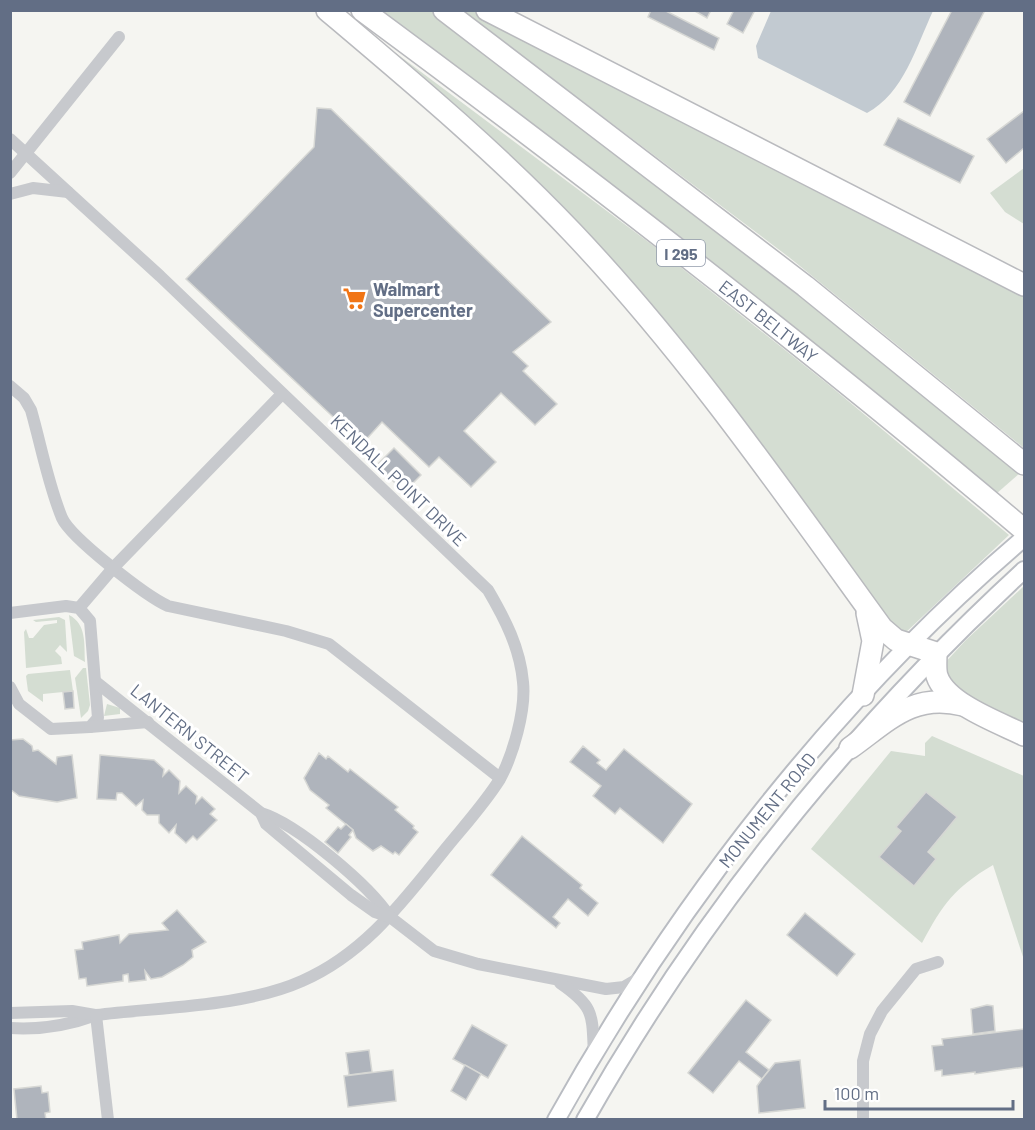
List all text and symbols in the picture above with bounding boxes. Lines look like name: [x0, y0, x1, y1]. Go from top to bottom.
road number: I 295: [657, 240, 705, 266]
street label: EAST BELTWAY: [715, 275, 823, 367]
place label: Walmart Supercenter: [373, 278, 473, 321]
supermarket icon: Walmart Supercenter: [342, 286, 368, 312]
street label: KENDALL POINT DRIVE: [327, 410, 471, 550]
street label: LANTERN STREET: [127, 679, 253, 787]
street label: MONUMENT ROAD: [714, 748, 820, 872]
scale bar: [825, 1073, 1012, 1111]
text: 100 m: [834, 1082, 879, 1104]

